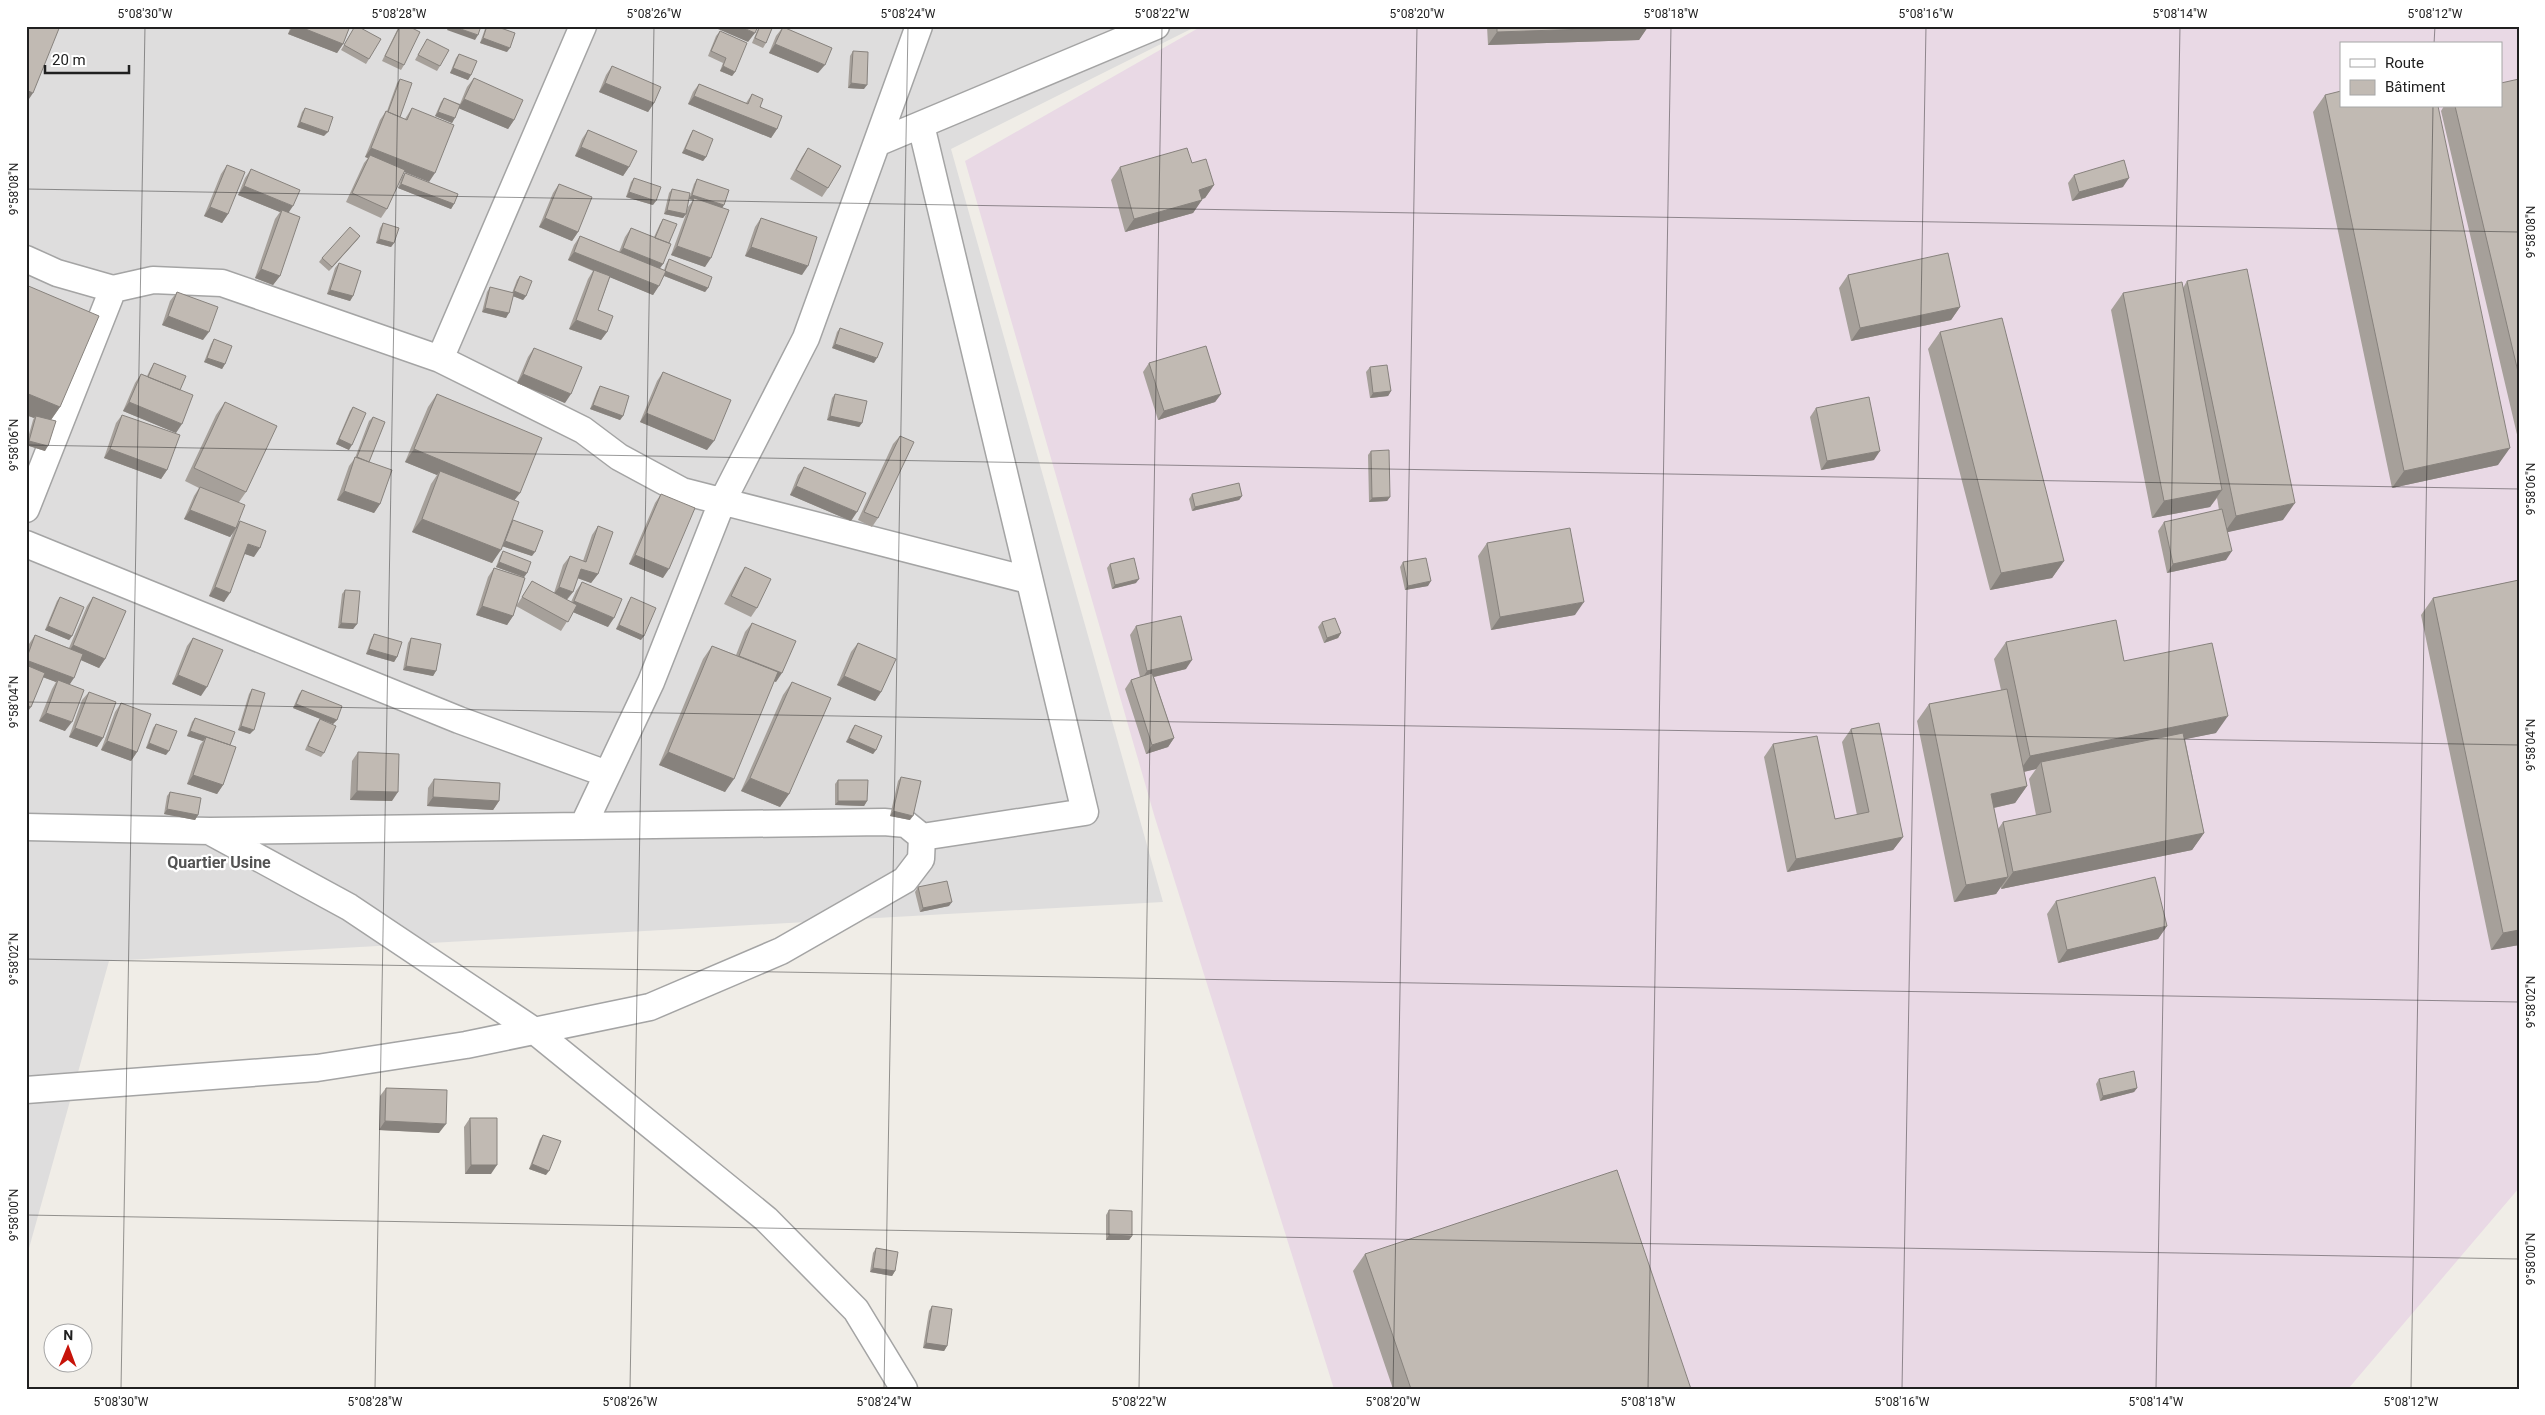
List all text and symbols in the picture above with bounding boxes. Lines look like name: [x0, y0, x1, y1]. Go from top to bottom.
text: 5°08'30"W: [118, 7, 173, 21]
text: 5°08'28"W: [372, 7, 427, 21]
text: 5°08'26"W: [627, 7, 682, 21]
text: 5°08'24"W: [881, 7, 936, 21]
text: 5°08'22"W: [1135, 7, 1190, 21]
text: 5°08'20"W: [1390, 7, 1445, 21]
text: 5°08'18"W: [1644, 7, 1699, 21]
text: 5°08'16"W: [1899, 7, 1954, 21]
text: 5°08'14"W: [2153, 7, 2208, 21]
text: 5°08'12"W: [2408, 7, 2463, 21]
scale bar: [45, 42, 129, 74]
legend: [2340, 42, 2502, 108]
text: 20 m: [52, 51, 86, 69]
text: Route: [2385, 54, 2424, 72]
text: Bâtiment: [2385, 78, 2445, 96]
text: 9°58'08"N: [7, 163, 21, 215]
text: 9°58'08"N: [2524, 206, 2538, 258]
text: 9°58'06"N: [7, 419, 21, 471]
text: 9°58'06"N: [2524, 463, 2538, 515]
text: 9°58'04"N: [7, 676, 21, 728]
text: 9°58'04"N: [2524, 719, 2538, 771]
district label: Quartier Usine: [167, 853, 271, 872]
text: 9°58'02"N: [7, 933, 21, 985]
text: 9°58'02"N: [2524, 976, 2538, 1028]
text: 9°58'00"N: [7, 1189, 21, 1241]
text: 9°58'00"N: [2524, 1233, 2538, 1285]
north arrow: [42, 1322, 92, 1372]
text: N: [63, 1327, 73, 1343]
text: 5°08'30"W: [94, 1395, 149, 1409]
text: 5°08'28"W: [348, 1395, 403, 1409]
text: 5°08'26"W: [603, 1395, 658, 1409]
text: 5°08'24"W: [857, 1395, 912, 1409]
text: 5°08'22"W: [1112, 1395, 1167, 1409]
text: 5°08'20"W: [1366, 1395, 1421, 1409]
text: 5°08'18"W: [1621, 1395, 1676, 1409]
text: 5°08'16"W: [1875, 1395, 1930, 1409]
text: 5°08'14"W: [2129, 1395, 2184, 1409]
text: 5°08'12"W: [2384, 1395, 2439, 1409]

